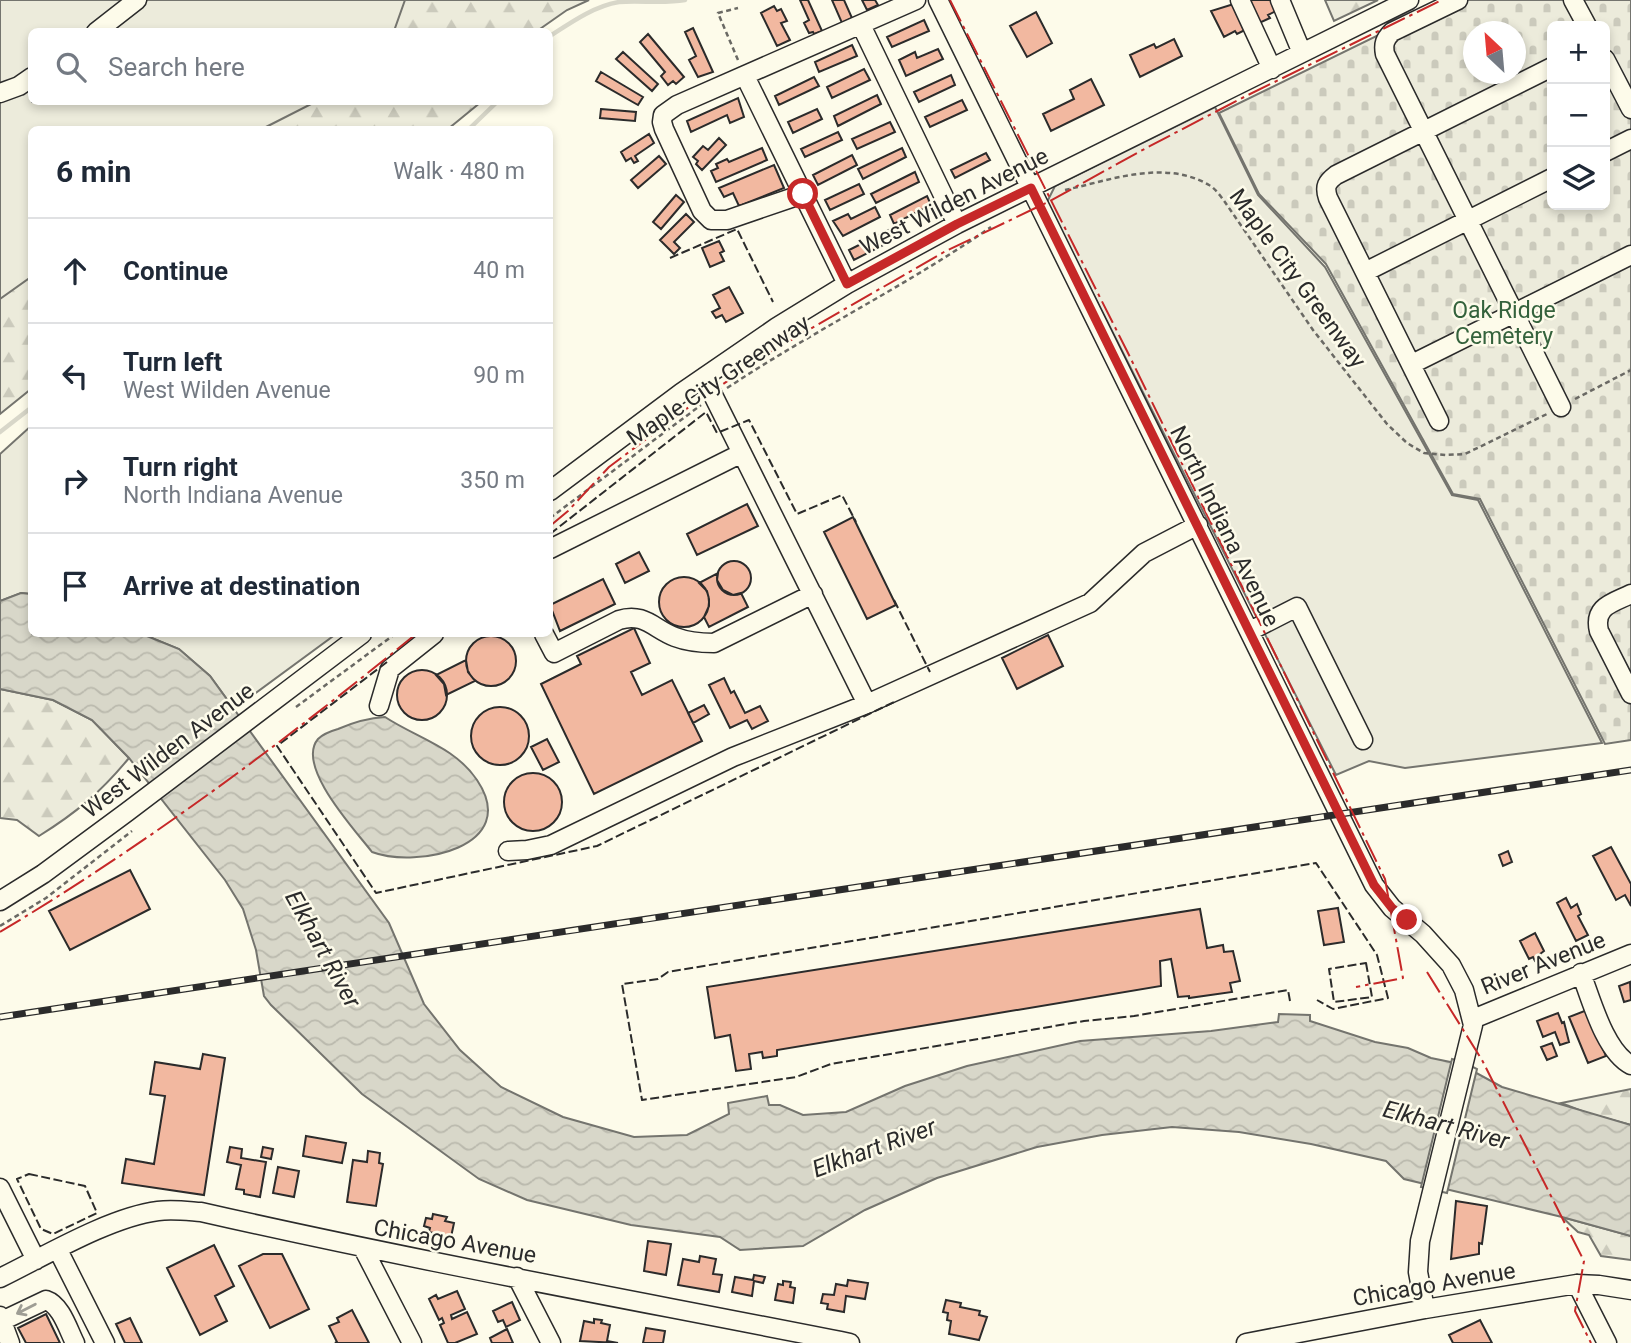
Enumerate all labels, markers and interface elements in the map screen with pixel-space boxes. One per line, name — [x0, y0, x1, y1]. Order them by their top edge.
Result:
north arrow — [1463, 21, 1526, 84]
map controls — [1547, 21, 1610, 210]
button: + — [1547, 21, 1610, 84]
search box — [28, 28, 553, 105]
icon: search — [52, 48, 90, 86]
text: Search here — [108, 52, 245, 82]
button: − — [1547, 84, 1610, 147]
street label: West Wilden Avenue — [856, 142, 1053, 261]
button: layers — [1547, 147, 1610, 210]
text: 6 min — [56, 154, 131, 189]
text: Walk · 480 m — [393, 158, 525, 185]
route start — [787, 178, 818, 209]
street label: Maple City Greenway — [1224, 184, 1372, 373]
icon: ahead — [56, 252, 94, 290]
text: Continue — [123, 256, 228, 286]
text: 40 m — [473, 257, 525, 284]
park label: Oak Ridge Cemetery — [1452, 297, 1556, 350]
street label: Maple City Greenway — [622, 309, 815, 452]
text: Turn left — [123, 347, 222, 377]
icon: left — [56, 357, 94, 395]
text: 90 m — [473, 362, 525, 389]
text: West Wilden Avenue — [123, 377, 331, 404]
street label: North Indiana Avenue — [1164, 421, 1285, 631]
text: Turn right — [123, 452, 238, 482]
icon: right — [56, 462, 94, 500]
text: 350 m — [460, 467, 525, 494]
text: North Indiana Avenue — [123, 482, 343, 509]
icon: arrive — [56, 567, 94, 605]
text: Arrive at destination — [123, 571, 360, 601]
street label: West Wilden Avenue — [77, 677, 259, 824]
water label: Elkhart River — [279, 886, 367, 1013]
route end — [1391, 904, 1422, 935]
street label: River Avenue — [1477, 926, 1609, 1001]
water label: Elkhart River — [1380, 1095, 1513, 1156]
water label: Elkhart River — [808, 1112, 941, 1183]
street label: Chicago Avenue — [371, 1214, 538, 1269]
street label: Chicago Avenue — [1351, 1257, 1518, 1312]
one-way arrow — [16, 1302, 37, 1316]

